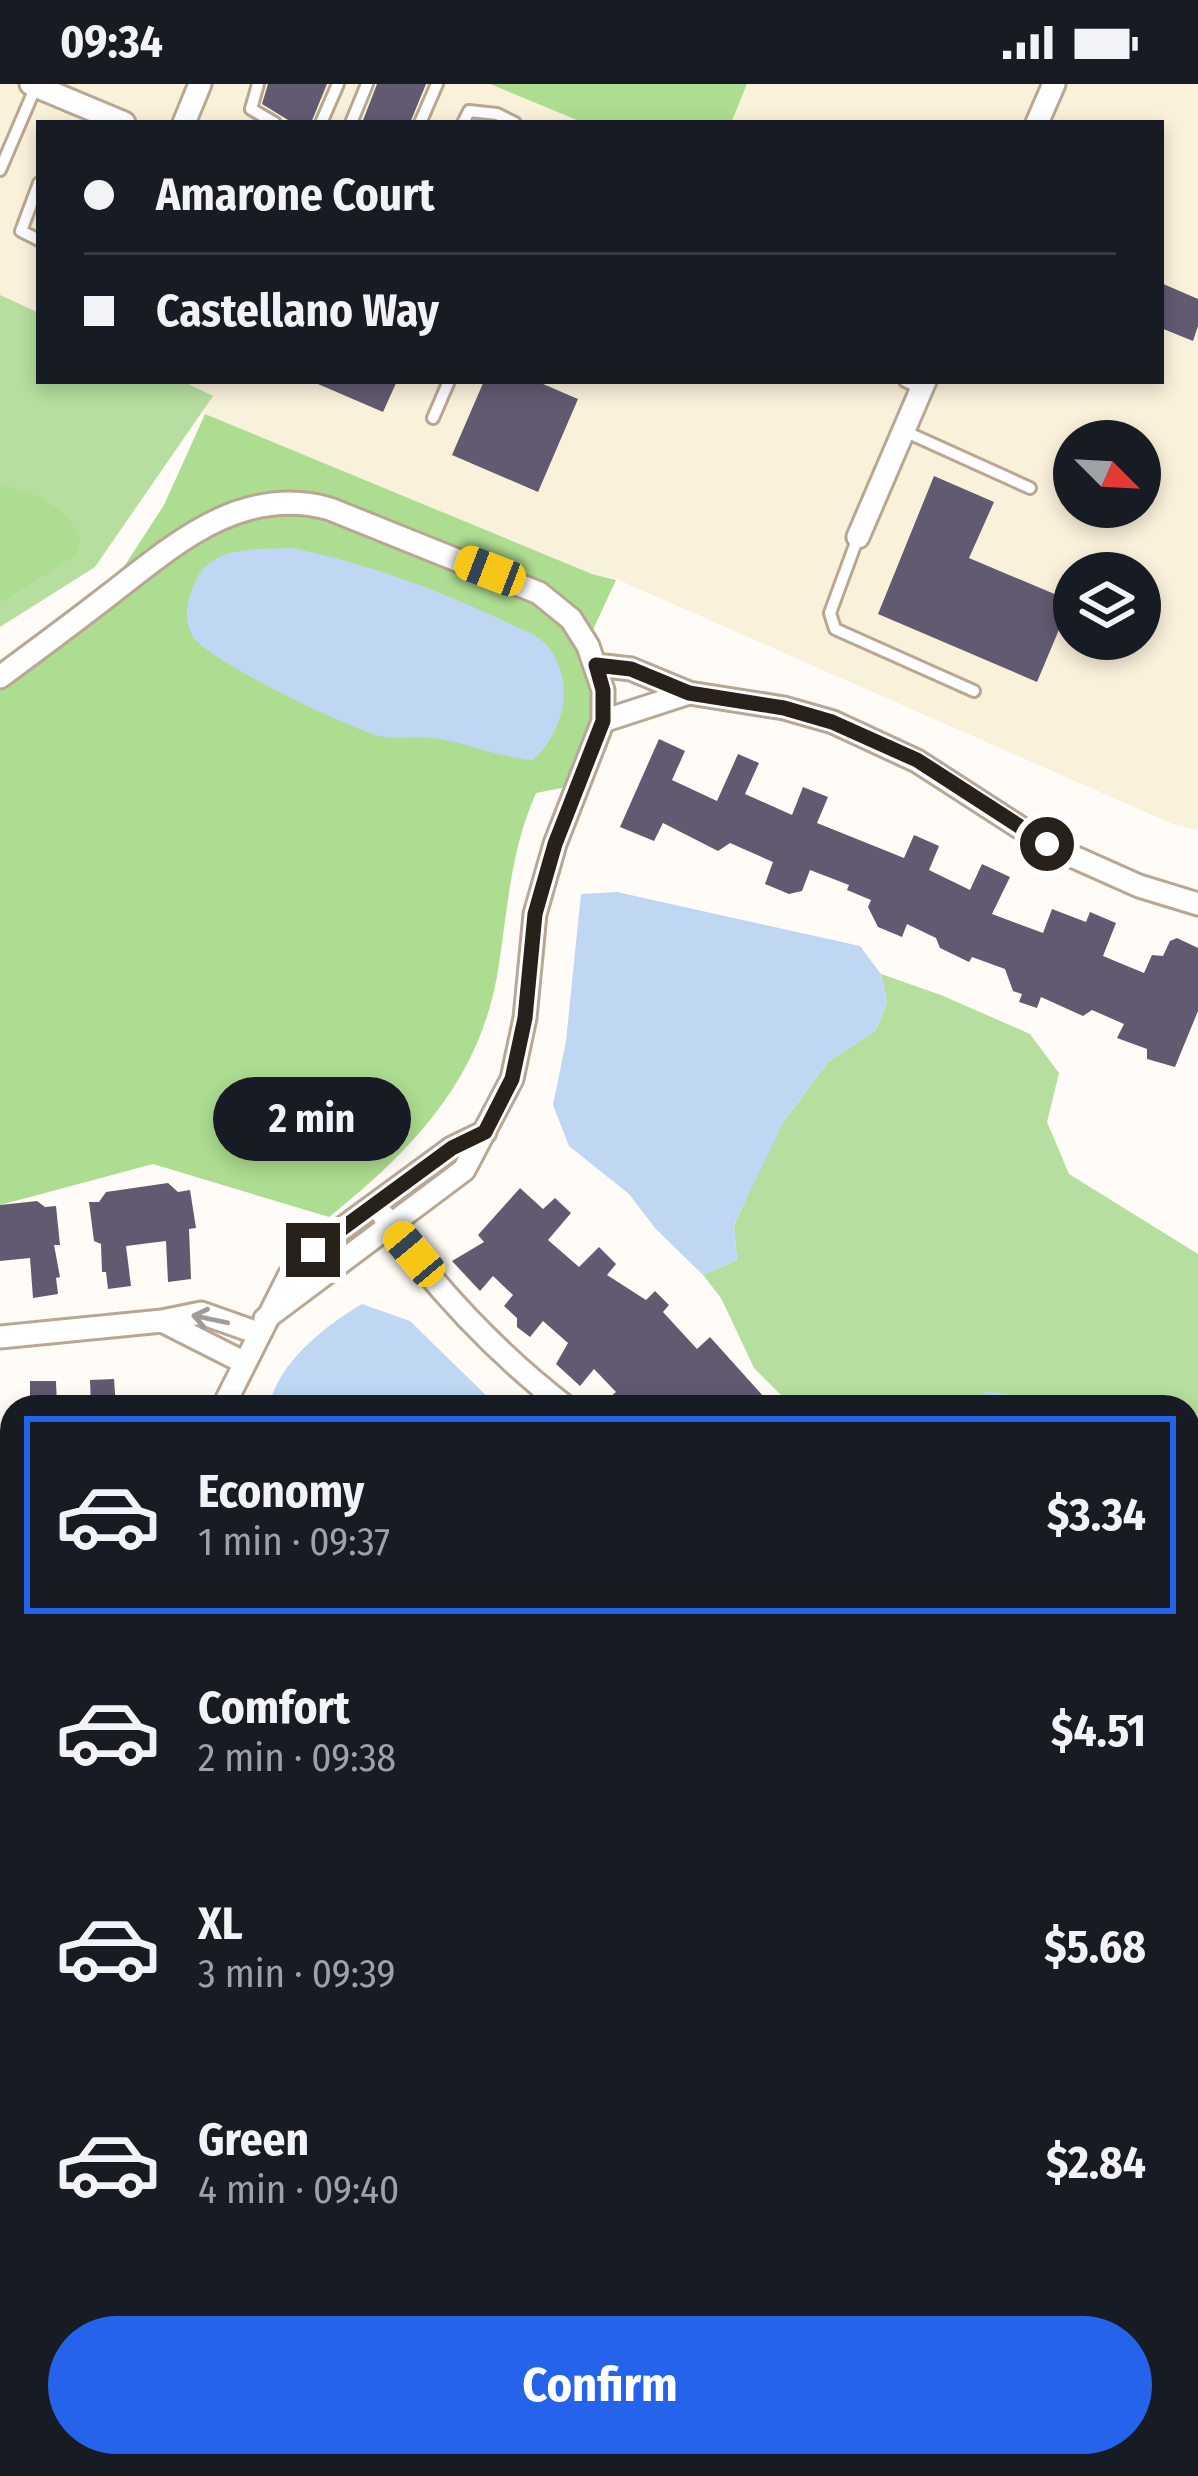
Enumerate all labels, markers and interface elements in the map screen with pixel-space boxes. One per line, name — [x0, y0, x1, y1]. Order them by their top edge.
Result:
text: 09:34 — [60, 15, 163, 69]
text: Amarone Court — [156, 168, 435, 222]
text: Castellano Way — [156, 284, 439, 338]
north arrow — [1053, 420, 1161, 528]
map controls — [1053, 420, 1161, 660]
car — [450, 541, 530, 601]
button: layers — [1053, 552, 1161, 660]
route start — [1020, 817, 1074, 871]
callout: 2 min — [214, 1076, 412, 1160]
text: 2 min — [269, 1096, 355, 1142]
car — [377, 1215, 451, 1293]
route end — [286, 1223, 340, 1277]
one-way arrow — [191, 1307, 230, 1329]
icon: car — [54, 1461, 162, 1569]
text: Economy — [198, 1465, 364, 1519]
text: $3.34 — [1047, 1488, 1146, 1542]
text: 1 min · 09:37 — [198, 1519, 390, 1565]
icon: car — [54, 1677, 162, 1785]
text: Comfort — [198, 1681, 350, 1735]
text: $4.51 — [1051, 1704, 1146, 1758]
text: 2 min · 09:38 — [198, 1735, 396, 1781]
icon: car — [54, 1893, 162, 2001]
text: XL — [198, 1897, 243, 1951]
text: $5.68 — [1044, 1920, 1146, 1974]
text: 3 min · 09:39 — [198, 1951, 395, 1997]
icon: car — [54, 2109, 162, 2217]
text: Green — [198, 2113, 309, 2167]
text: $2.84 — [1046, 2136, 1146, 2190]
text: 4 min · 09:40 — [198, 2167, 399, 2213]
button: Confirm — [48, 2316, 1152, 2454]

